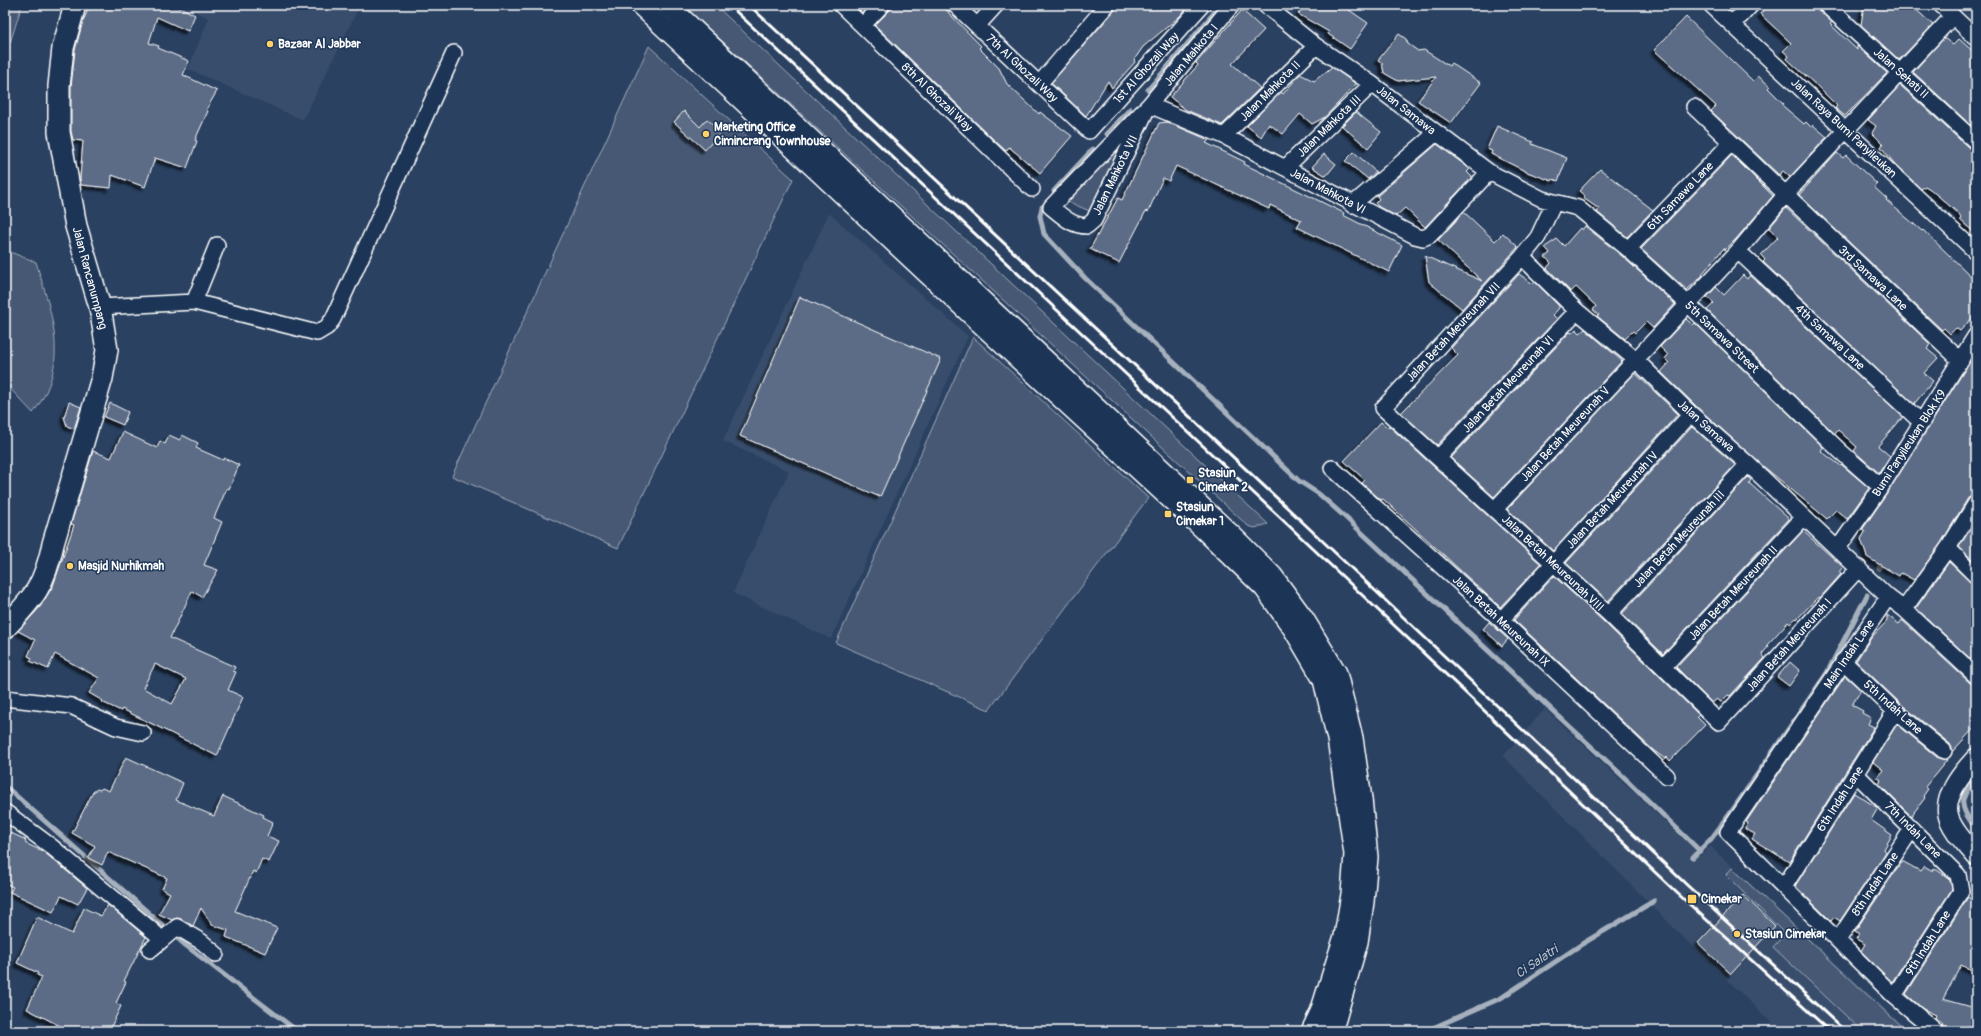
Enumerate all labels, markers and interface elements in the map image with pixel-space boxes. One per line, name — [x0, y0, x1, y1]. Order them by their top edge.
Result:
street label: Jalan Mahkota I — [1161, 21, 1222, 89]
street label: 1st Al Ghozali Way — [1110, 29, 1182, 107]
street label: 7th Al Ghozali Way — [983, 31, 1061, 106]
place label: Bazaar Al Jabbar — [278, 37, 362, 52]
marker: Bazaar Al Jabbar — [265, 39, 275, 49]
street label: Jalan Sehati II — [1870, 45, 1931, 102]
street label: Jalan Mahkota II — [1237, 58, 1304, 125]
street label: 8th Al Ghozali Way — [898, 60, 975, 135]
street label: Jalan Raya Bumi Panyileukan — [1788, 75, 1900, 182]
street label: Jalan Samawa — [1373, 83, 1439, 139]
street label: Jalan Mahkota III — [1294, 92, 1365, 161]
place label: Marketing Office Cimincrang Townhouse — [714, 120, 832, 149]
marker: Marketing Office Cimincrang Townhouse — [701, 129, 711, 139]
street label: Jalan Mahkota VII — [1090, 133, 1141, 218]
street label: 6th Samawa Lane — [1644, 159, 1717, 234]
street label: Jalan Mahkota VI — [1287, 165, 1368, 218]
street label: Jalan Rancanumpang — [69, 225, 110, 331]
street label: 3rd Samawa Lane — [1835, 243, 1910, 314]
street label: Jalan Betah Meureunah VII — [1403, 279, 1504, 385]
street label: 5th Samawa Street — [1681, 298, 1762, 377]
street label: 4th Samawa Lane — [1792, 301, 1868, 374]
street label: Jalan Betah Meureunah VI — [1459, 332, 1557, 436]
street label: Jalan Betah Meureunah V — [1517, 384, 1613, 485]
street label: Bumi Panyileukan Blok K9 — [1869, 387, 1950, 500]
street label: Jalan Samawa — [1674, 397, 1737, 456]
street label: Jalan Betah Meureunah IV — [1563, 448, 1661, 552]
place label: Stasiun Cimekar 2 — [1198, 466, 1248, 495]
marker: Stasiun Cimekar 2 — [1185, 475, 1195, 485]
street label: Jalan Betah Meureunah III — [1630, 488, 1728, 591]
place label: Stasiun Cimekar 1 — [1176, 500, 1224, 529]
marker: Stasiun Cimekar 1 — [1163, 509, 1173, 519]
street label: Jalan Betah Meureunah VIII — [1498, 512, 1607, 615]
street label: Jalan Betah Meureunah II — [1686, 543, 1781, 644]
place label: Masjid Nurhikmah — [78, 559, 165, 574]
marker: Masjid Nurhikmah — [65, 561, 75, 571]
street label: Jalan Betah Meureunah IX — [1449, 572, 1553, 670]
street label: Jalan Betah Meureunah I — [1743, 595, 1835, 695]
street label: Main Indah Lane — [1821, 617, 1878, 692]
street label: 5th Indah Lane — [1860, 677, 1925, 738]
street label: 6th Indah Lane — [1814, 764, 1867, 835]
street label: 7th Indah Lane — [1881, 799, 1944, 862]
street label: 8th Indah Lane — [1849, 849, 1902, 919]
place label: Cimekar — [1701, 892, 1742, 907]
marker: Cimekar — [1686, 893, 1698, 905]
street label: 9th Indah Lane — [1903, 908, 1954, 979]
place label: Stasiun Cimekar — [1745, 927, 1827, 942]
marker: Stasiun Cimekar — [1732, 929, 1742, 939]
water label: Ci Salatri — [1512, 940, 1563, 982]

